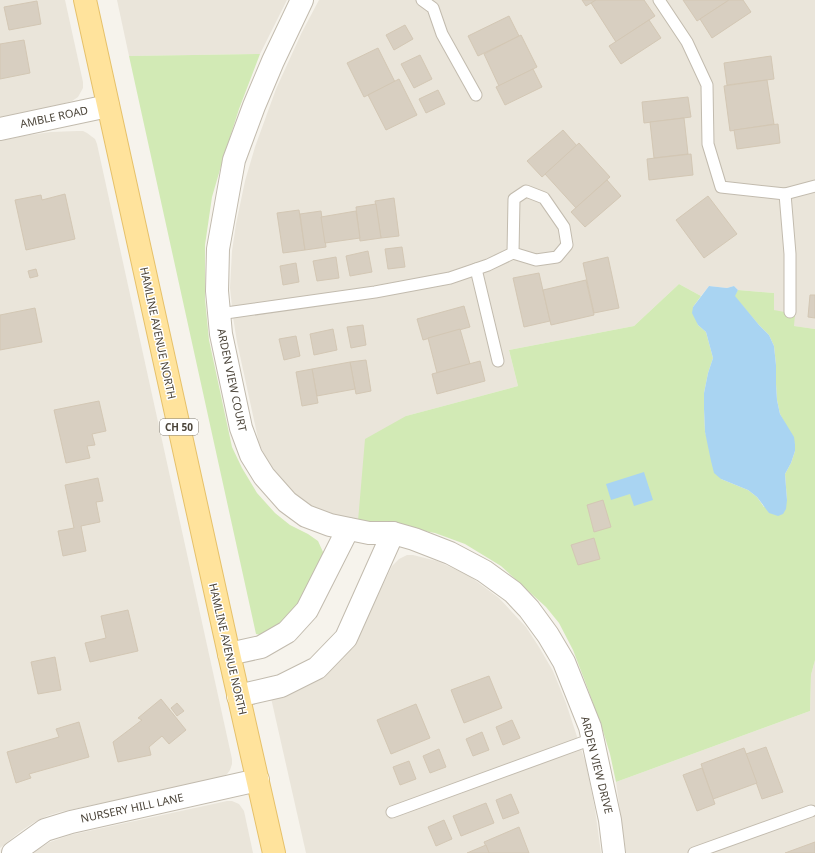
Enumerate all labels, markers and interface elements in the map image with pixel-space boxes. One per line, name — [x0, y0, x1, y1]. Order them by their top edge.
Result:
street label: AMBLE ROAD — [19, 102, 89, 131]
street label: HAMLINE AVENUE NORTH — [137, 265, 180, 400]
street label: ARDEN VIEW COURT — [214, 327, 251, 433]
road number: CH 50 — [160, 419, 198, 435]
street label: HAMLINE AVENUE NORTH — [206, 582, 251, 716]
street label: ARDEN VIEW DRIVE — [578, 715, 617, 815]
street label: NURSERY HILL LANE — [79, 789, 185, 826]

